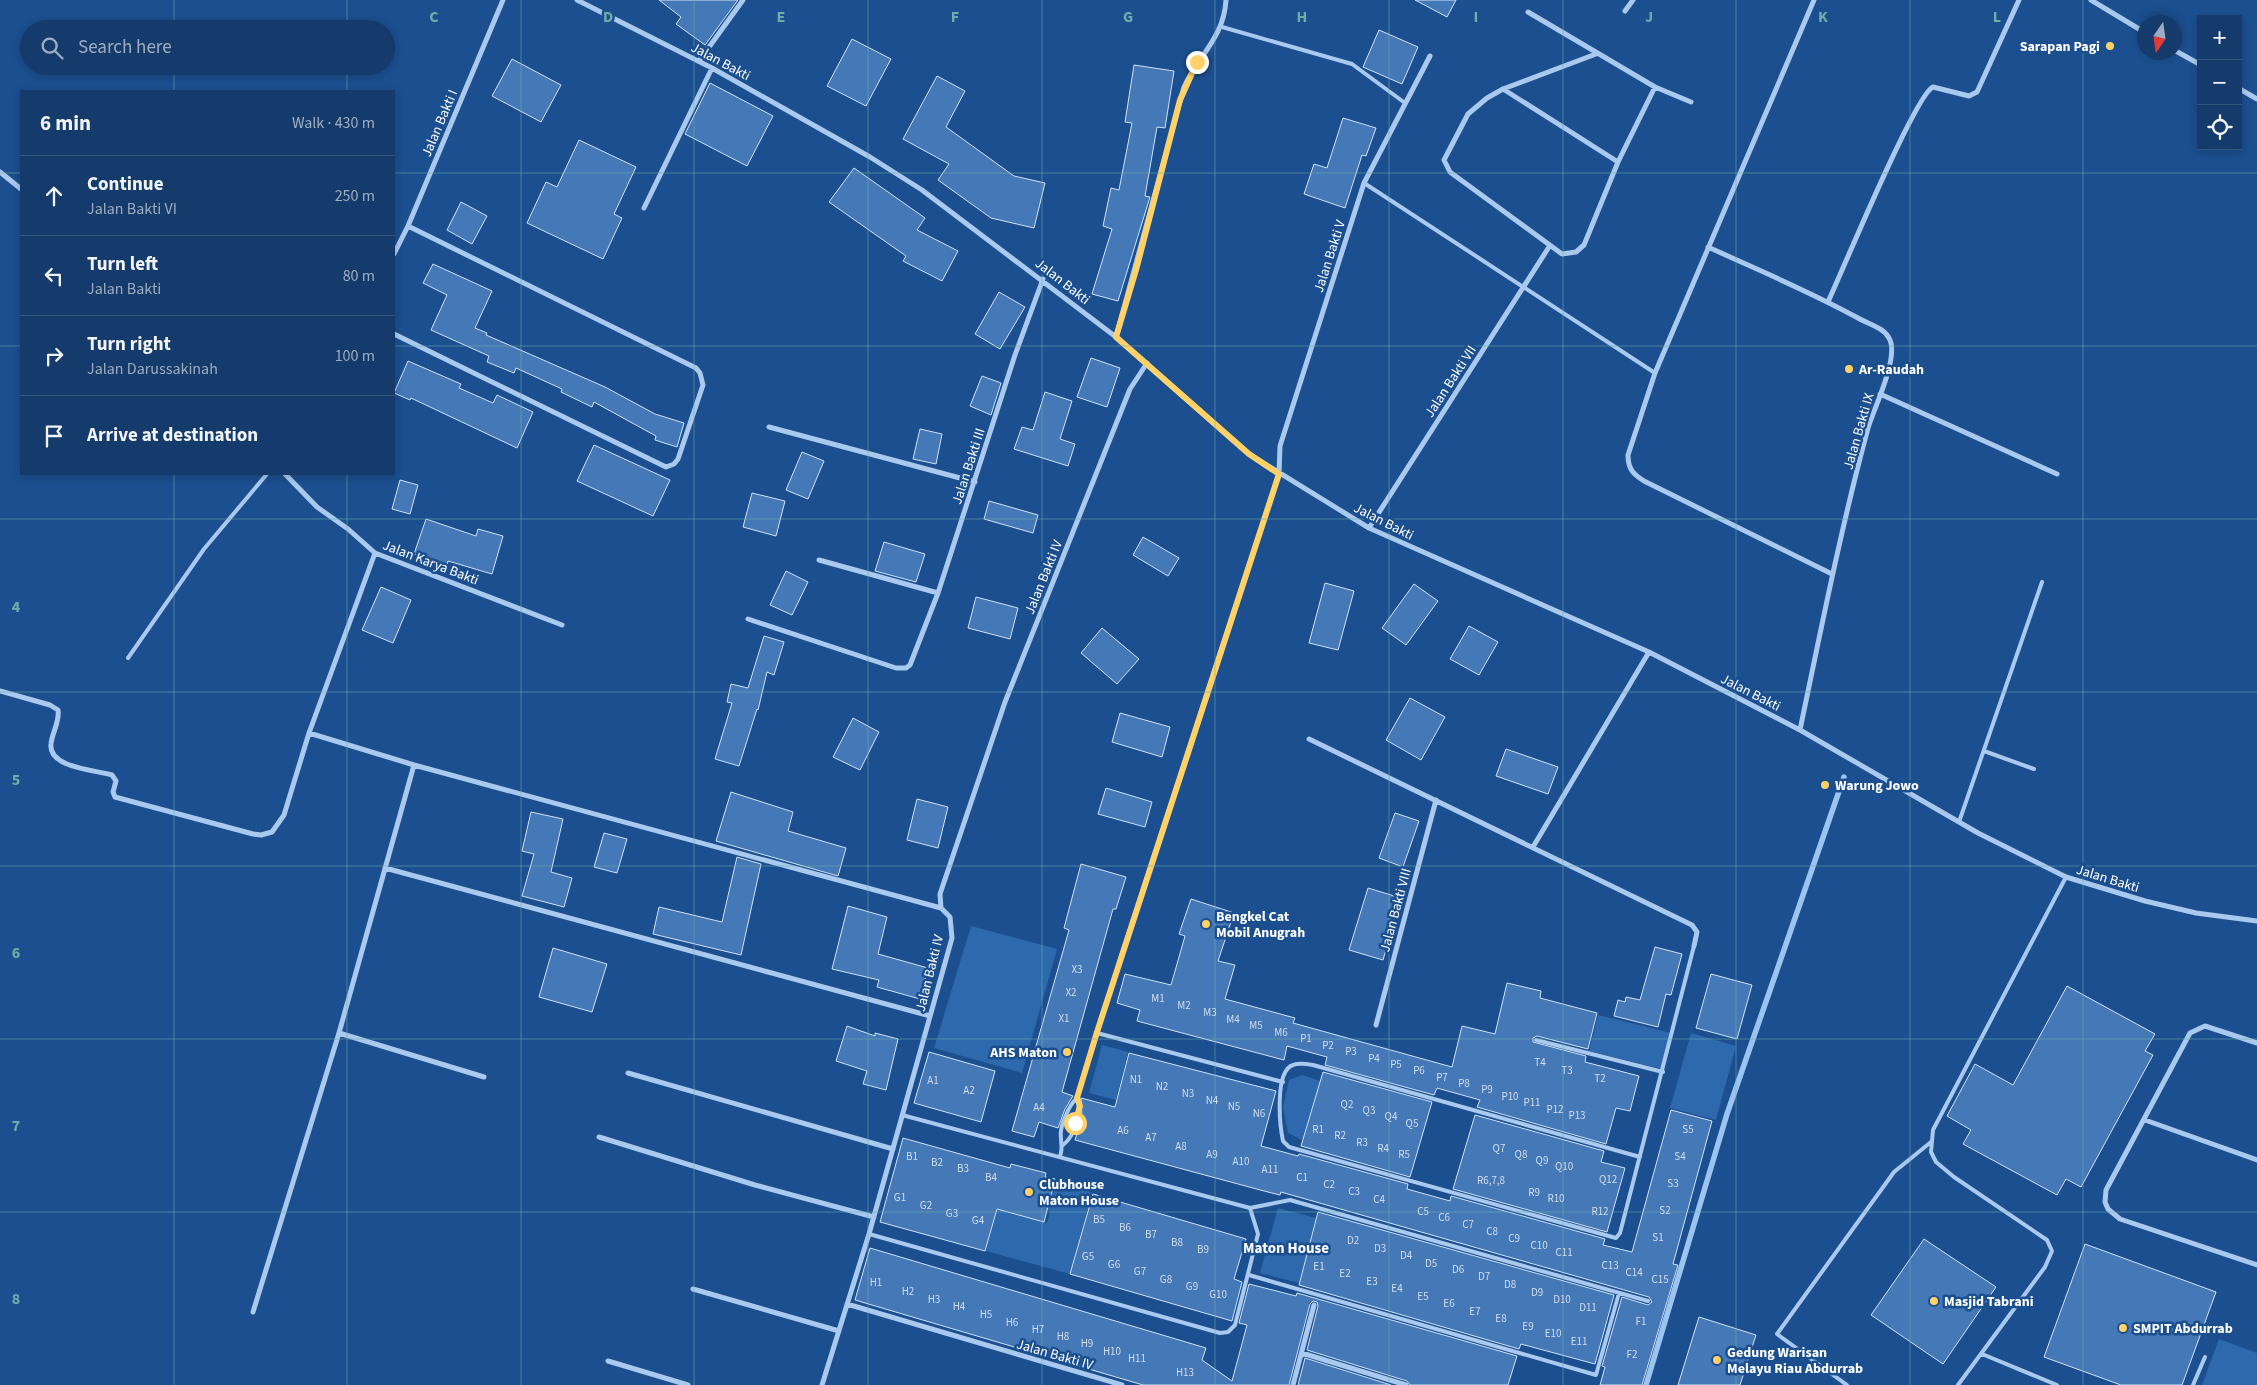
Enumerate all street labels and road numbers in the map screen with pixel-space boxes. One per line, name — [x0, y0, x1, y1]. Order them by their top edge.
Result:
street label: Jalan Bakti — [687, 38, 754, 86]
street label: Jalan Bakti I — [417, 87, 463, 160]
street label: Jalan Bakti V — [1309, 217, 1351, 295]
street label: Jalan Bakti — [1031, 254, 1094, 310]
street label: Jalan Bakti VII — [1420, 342, 1482, 422]
street label: Jalan Bakti IX — [1839, 391, 1879, 472]
street label: Jalan Bakti III — [947, 426, 991, 507]
street label: Jalan Bakti — [1350, 498, 1417, 546]
street label: Jalan Karya Bakti — [380, 535, 482, 590]
street label: Jalan Bakti IV — [1020, 536, 1068, 618]
street label: Jalan Bakti — [1717, 669, 1784, 717]
street label: Jalan Bakti — [2074, 860, 2142, 898]
street label: Jalan Bakti VIII — [1375, 866, 1417, 954]
street label: Jalan Bakti IV — [911, 932, 949, 1014]
street label: Jalan Bakti IV — [1014, 1335, 1096, 1376]

